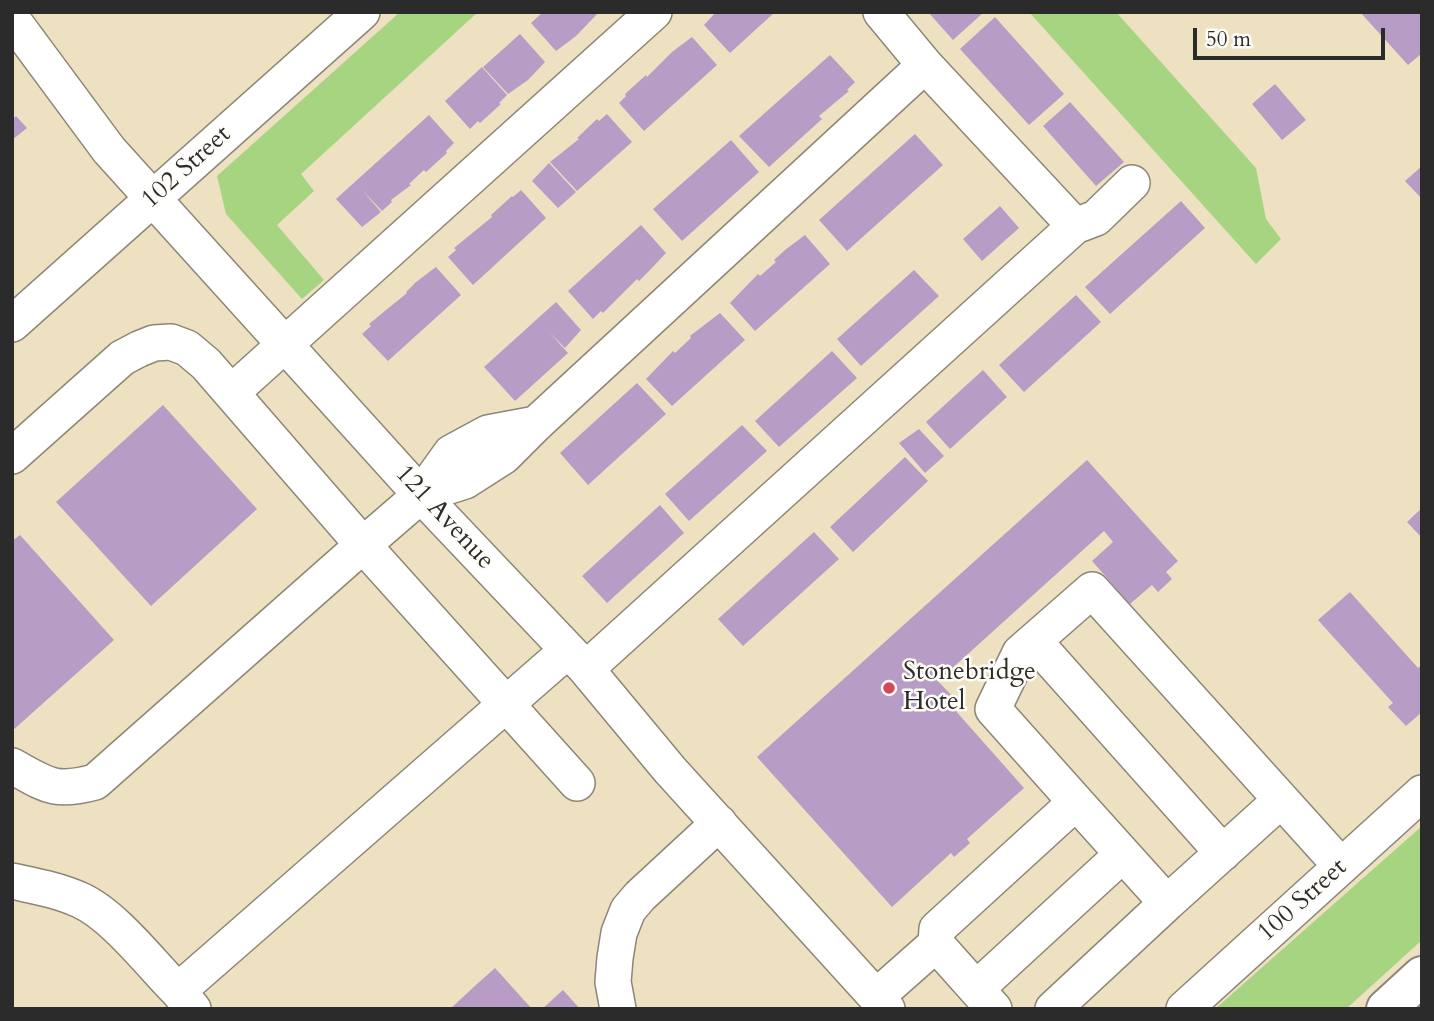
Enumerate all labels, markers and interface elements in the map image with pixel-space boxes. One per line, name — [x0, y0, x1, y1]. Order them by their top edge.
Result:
scale bar — [1196, 14, 1388, 58]
text: 50 m — [1206, 25, 1251, 54]
street label: 102 Street — [136, 120, 238, 216]
street label: 121 Avenue — [388, 459, 500, 577]
place label: Stonebridge Hotel — [903, 657, 1036, 718]
marker: Stonebridge Hotel — [881, 680, 897, 696]
street label: 100 Street — [1252, 853, 1354, 949]

